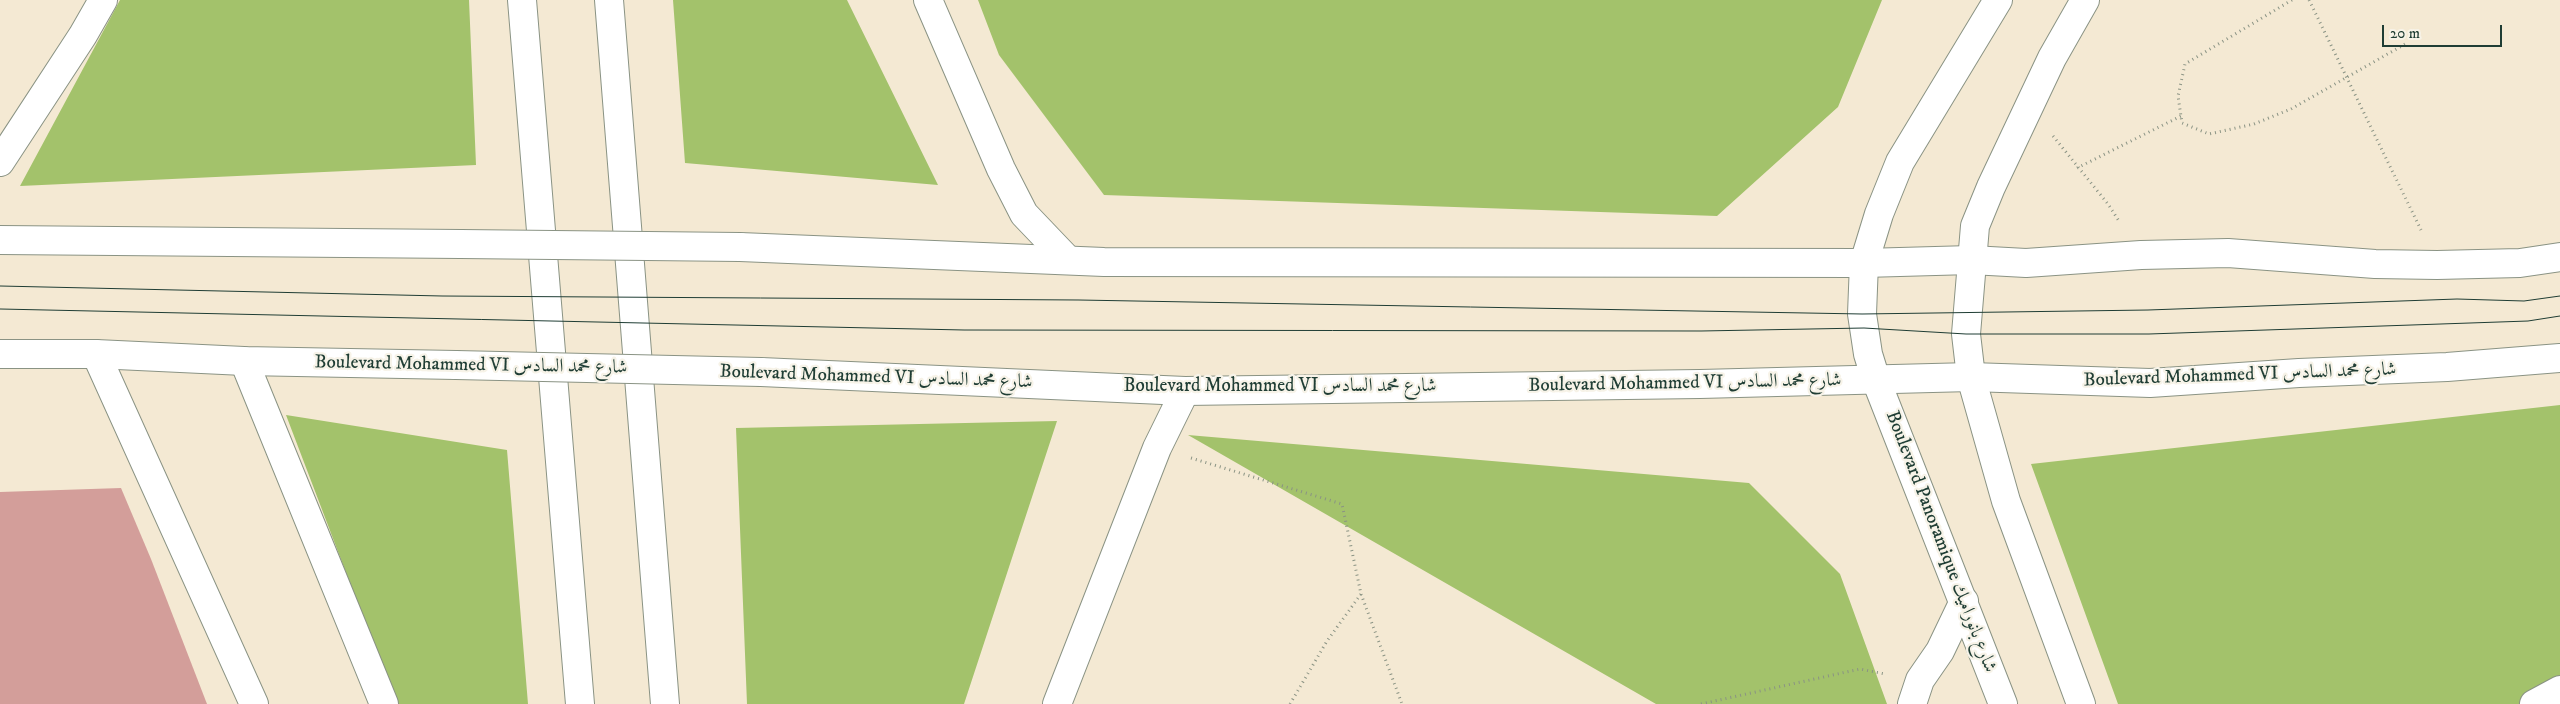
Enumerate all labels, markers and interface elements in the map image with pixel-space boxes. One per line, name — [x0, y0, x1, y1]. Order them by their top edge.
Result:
scale bar — [2385, 15, 2505, 47]
text: 20 m — [2390, 24, 2420, 43]
street label: Boulevard Mohammed VI شارع محمد السادس — [314, 352, 628, 380]
street label: Boulevard Mohammed VI شارع محمد السادس — [2083, 359, 2397, 393]
street label: Boulevard Mohammed VI شارع محمد السادس — [719, 361, 1033, 395]
street label: Boulevard Mohammed VI شارع محمد السادس — [1528, 370, 1842, 398]
street label: Boulevard Mohammed VI شارع محمد السادس — [1123, 376, 1437, 398]
street label: Boulevard Panoramique شارع بانوراميك — [1879, 408, 2001, 676]

